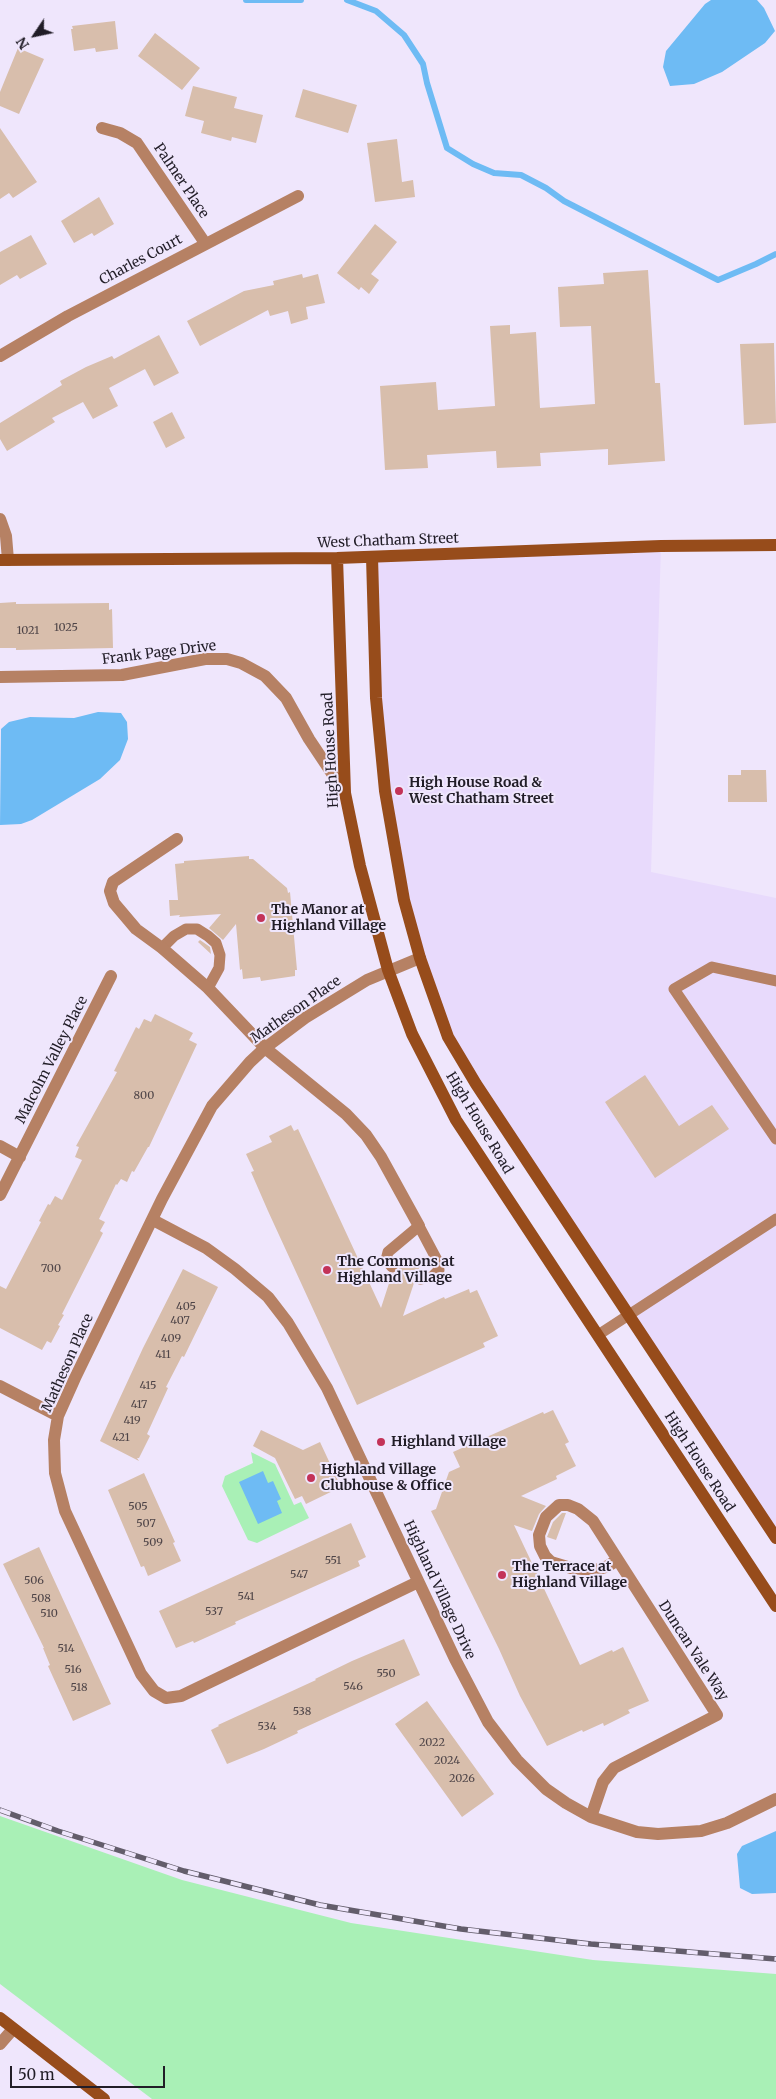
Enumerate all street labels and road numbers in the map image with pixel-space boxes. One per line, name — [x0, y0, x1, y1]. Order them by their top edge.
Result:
street label: Palmer Place — [150, 140, 212, 222]
street label: Charles Court — [97, 231, 185, 289]
street label: West Chatham Street — [317, 530, 459, 552]
street label: Frank Page Drive — [101, 638, 217, 668]
street label: High House Road — [320, 692, 342, 808]
street label: Matheson Place — [248, 973, 344, 1047]
street label: Malcolm Valley Place — [13, 993, 91, 1127]
street label: High House Road — [442, 1069, 516, 1177]
street label: Matheson Place — [39, 1311, 97, 1415]
street label: High House Road — [660, 1409, 738, 1515]
street label: Highland Village Drive — [399, 1518, 479, 1662]
street label: Duncan Vale Way — [654, 1598, 732, 1704]

